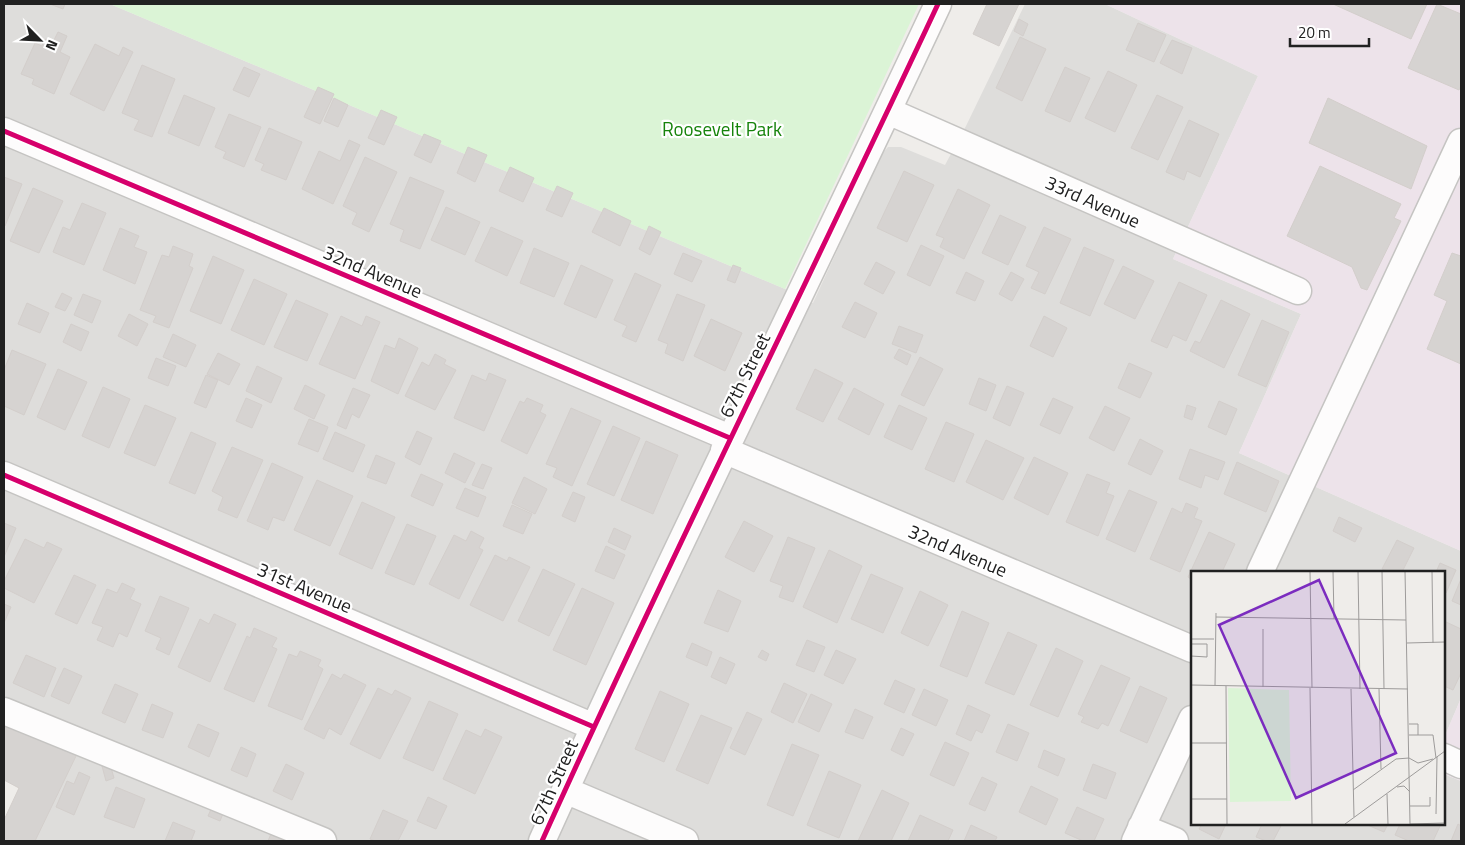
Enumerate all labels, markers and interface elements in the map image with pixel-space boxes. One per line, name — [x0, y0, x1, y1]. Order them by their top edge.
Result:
north arrow — [15, 15, 65, 65]
scale bar — [1290, 15, 1369, 47]
text: 20 m — [1298, 21, 1331, 44]
text: N — [41, 37, 64, 54]
park label: Roosevelt Park — [662, 114, 782, 143]
street label: 33rd Avenue — [1041, 167, 1145, 235]
street label: 32nd Avenue — [319, 237, 427, 305]
street label: 67th Street — [711, 327, 777, 422]
street label: 32nd Avenue — [904, 516, 1012, 584]
street label: 31st Avenue — [253, 554, 357, 620]
inset map — [1191, 571, 1445, 825]
street label: 67th Street — [521, 734, 585, 830]

